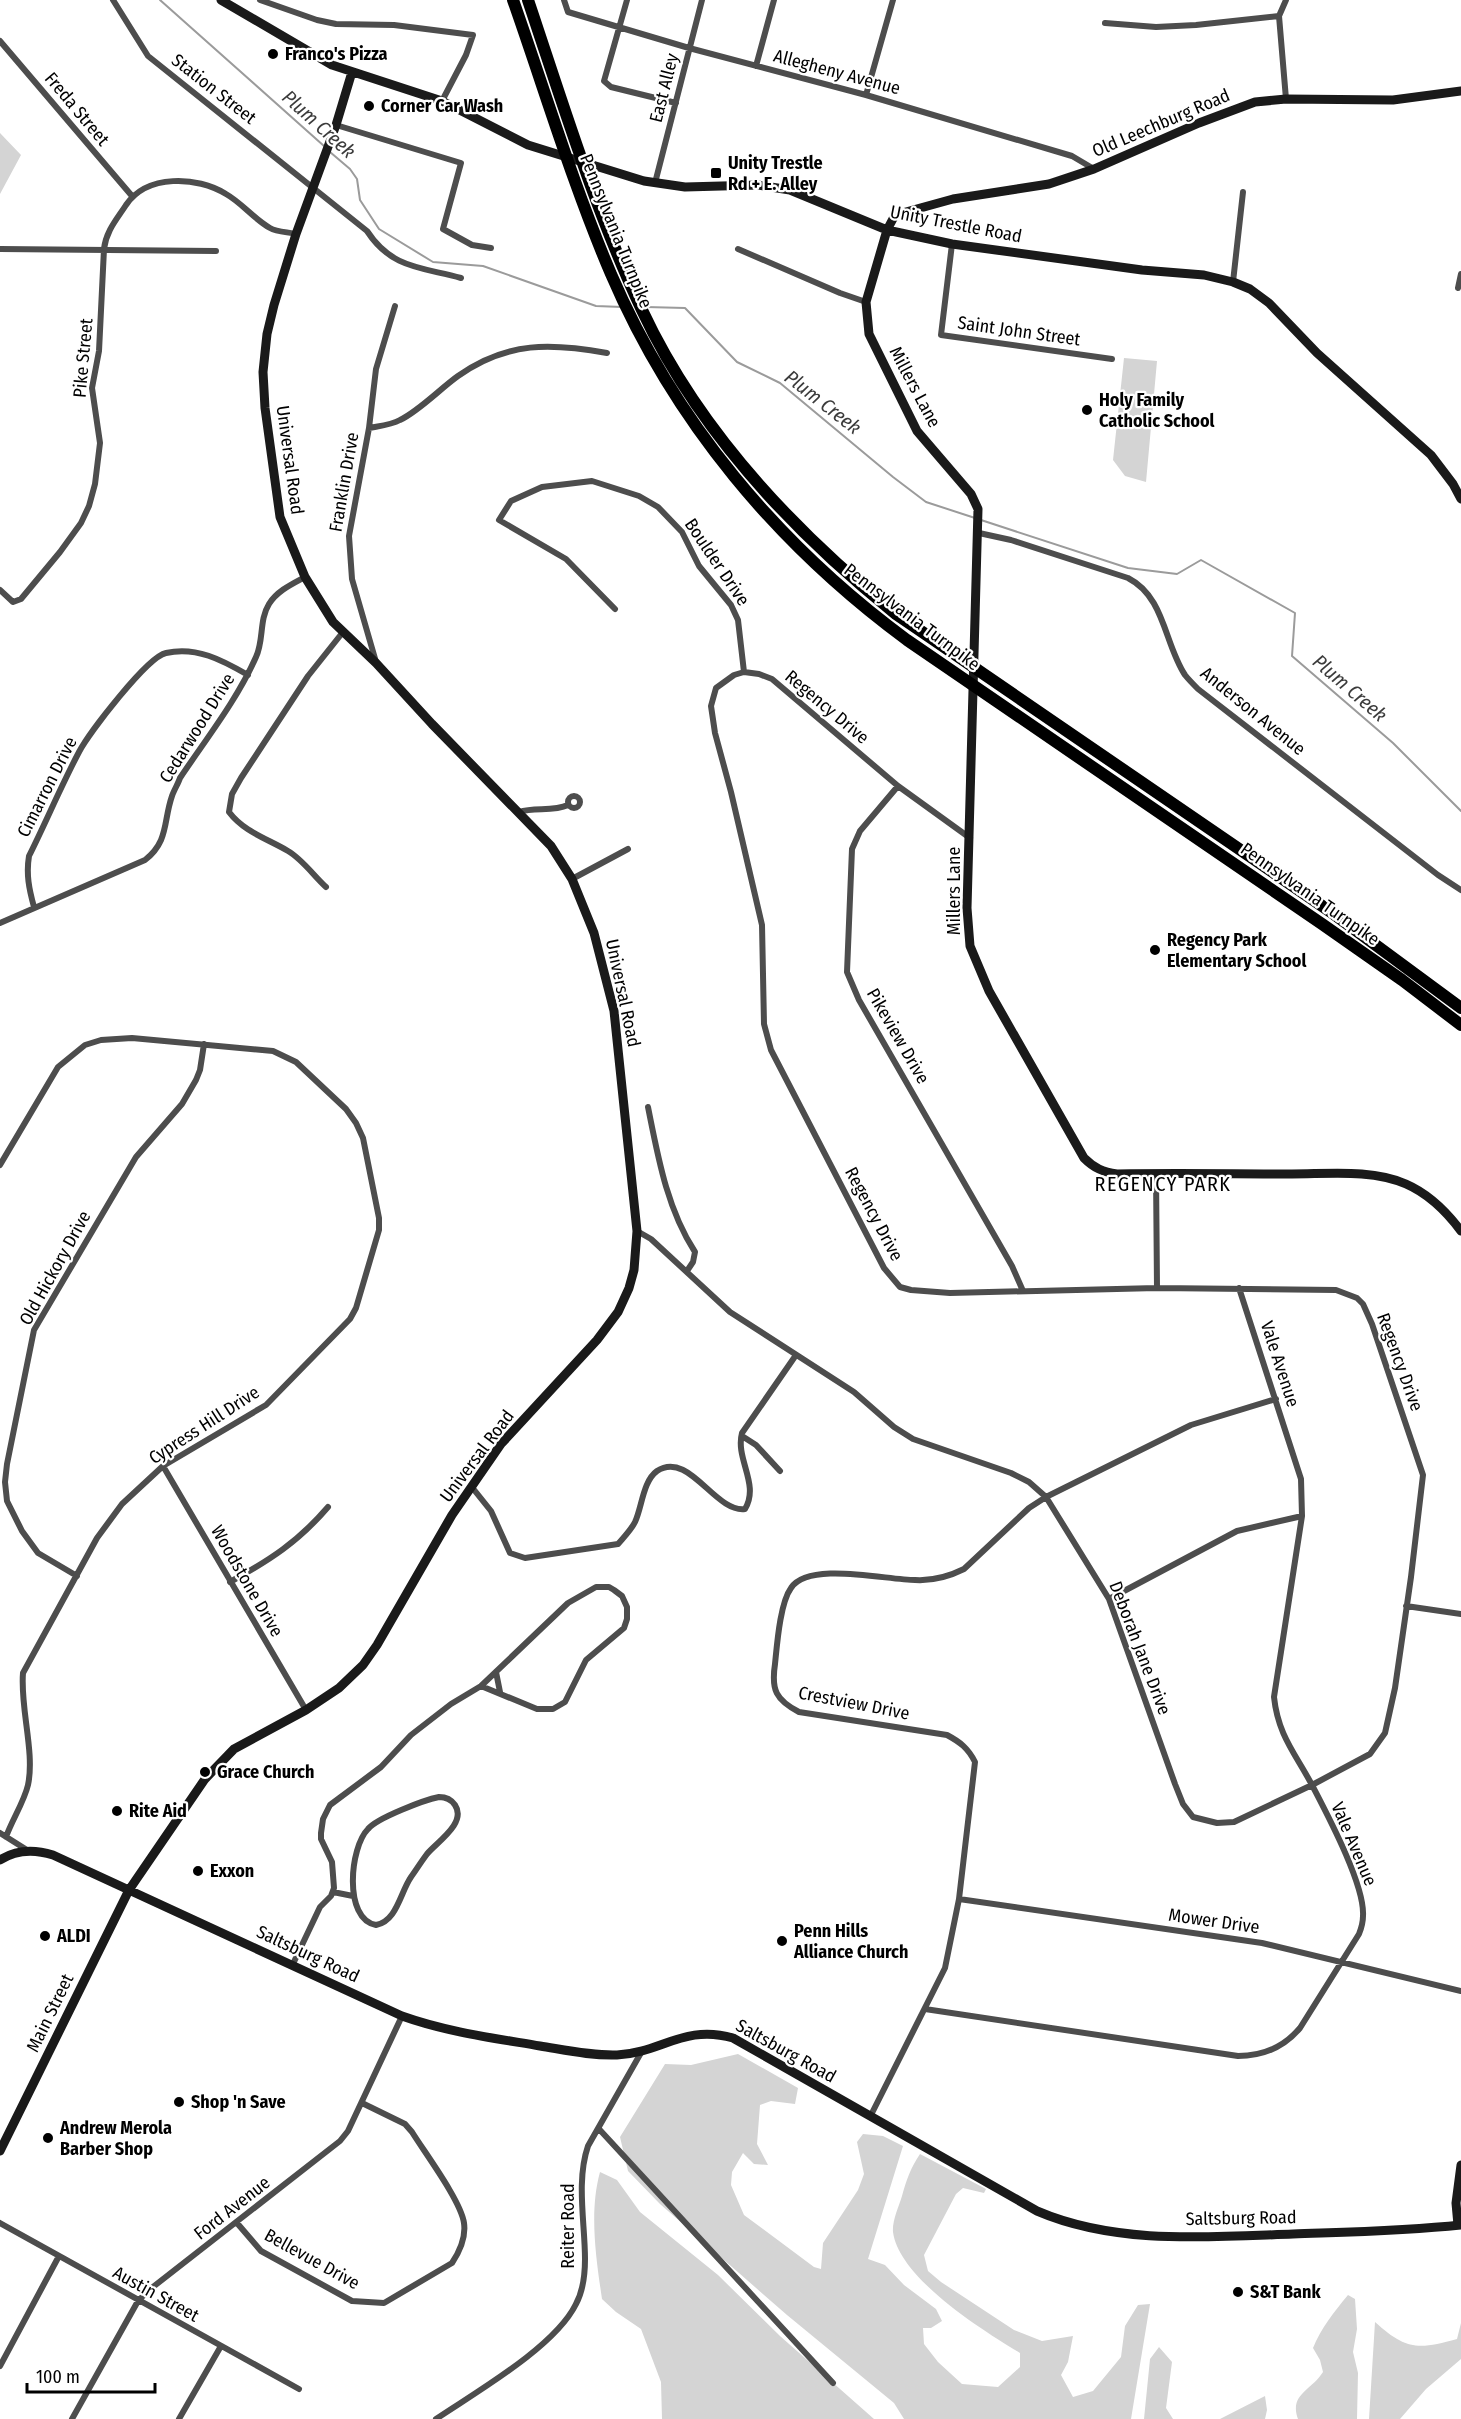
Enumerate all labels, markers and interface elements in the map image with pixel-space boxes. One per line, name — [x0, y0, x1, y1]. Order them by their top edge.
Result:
place label: Franco's Pizza — [285, 43, 387, 65]
street label: Allegheny Avenue — [771, 45, 903, 100]
marker: Franco's Pizza — [266, 47, 280, 61]
street label: Station Street — [167, 49, 261, 129]
street label: East Alley — [645, 51, 683, 125]
street label: Freda Street — [40, 68, 114, 150]
street label: Old Leechburg Road — [1089, 84, 1233, 162]
water label: Plum Creek — [277, 85, 361, 163]
place label: Corner Car Wash — [381, 95, 503, 117]
marker: Corner Car Wash — [362, 99, 376, 113]
street label: Pennsylvania Turnpike — [575, 151, 657, 311]
place label: Unity Trestle Rd + E. Alley — [728, 152, 823, 195]
marker: Unity Trestle Rd + E. Alley — [709, 166, 723, 180]
street label: Unity Trestle Road — [888, 200, 1024, 248]
street label: Saint John Street — [956, 311, 1082, 351]
street label: Pike Street — [69, 317, 97, 399]
street label: Millers Lane — [884, 343, 946, 431]
water label: Plum Creek — [780, 365, 866, 439]
place label: Holy Family Catholic School — [1099, 389, 1215, 432]
marker: Holy Family Catholic School — [1080, 403, 1094, 417]
street label: Universal Road — [271, 404, 309, 516]
street label: Franklin Drive — [324, 430, 364, 534]
street label: Boulder Drive — [680, 514, 754, 610]
street label: Pennsylvania Turnpike — [840, 559, 984, 675]
water label: Plum Creek — [1308, 649, 1392, 727]
street label: Anderson Avenue — [1196, 662, 1310, 760]
street label: Regency Drive — [780, 665, 874, 749]
street label: Cedarwood Drive — [155, 669, 240, 787]
street label: Cimarron Drive — [12, 733, 82, 841]
street label: Pennsylvania Turnpike — [1236, 838, 1384, 950]
street label: Millers Lane — [943, 847, 965, 935]
place label: Regency Park Elementary School — [1167, 929, 1306, 972]
street label: Universal Road — [601, 937, 645, 1049]
marker: Regency Park Elementary School — [1148, 943, 1162, 957]
street label: Pikeview Drive — [862, 984, 934, 1088]
street label: Regency Drive — [840, 1163, 908, 1265]
district label: REGENCY PARK — [1095, 1172, 1231, 1196]
street label: Old Hickory Drive — [15, 1207, 96, 1329]
street label: Regency Drive — [1372, 1310, 1428, 1414]
street label: Vale Avenue — [1256, 1318, 1304, 1410]
street label: Cypress Hill Drive — [145, 1381, 263, 1469]
street label: Universal Road — [435, 1405, 519, 1507]
street label: Woodstone Drive — [206, 1521, 288, 1641]
street label: Deborah Jane Drive — [1104, 1578, 1176, 1718]
street label: Crestview Drive — [797, 1681, 911, 1725]
place label: Grace Church — [217, 1761, 314, 1783]
marker: Grace Church — [198, 1765, 212, 1779]
street label: Vale Avenue — [1326, 1799, 1382, 1889]
place label: Rite Aid — [129, 1800, 187, 1822]
marker: Rite Aid — [110, 1804, 124, 1818]
place label: Exxon — [210, 1860, 254, 1882]
marker: Exxon — [191, 1864, 205, 1878]
street label: Mower Drive — [1167, 1904, 1261, 1938]
place label: Penn Hills Alliance Church — [793, 1920, 908, 1963]
street label: Saltsburg Road — [253, 1921, 363, 1987]
place label: ALDI — [56, 1925, 91, 1947]
marker: ALDI — [38, 1929, 52, 1943]
marker: Penn Hills Alliance Church — [775, 1934, 789, 1948]
street label: Main Street — [22, 1970, 78, 2056]
street label: Saltsburg Road — [732, 2014, 840, 2088]
place label: Shop 'n Save — [191, 2091, 286, 2113]
marker: Shop 'n Save — [172, 2095, 186, 2109]
place label: Andrew Merola Barber Shop — [59, 2117, 172, 2160]
marker: Andrew Merola Barber Shop — [41, 2131, 55, 2145]
street label: Ford Avenue — [190, 2171, 275, 2245]
street label: Reiter Road — [557, 2183, 579, 2269]
street label: Saltsburg Road — [1185, 2206, 1297, 2230]
street label: Bellevue Drive — [260, 2224, 364, 2294]
street label: Austin Street — [109, 2261, 203, 2327]
place label: S&T Bank — [1250, 2281, 1321, 2303]
marker: S&T Bank — [1231, 2285, 1245, 2299]
scale bar — [27, 2356, 154, 2394]
text: 100 m — [36, 2366, 80, 2388]

